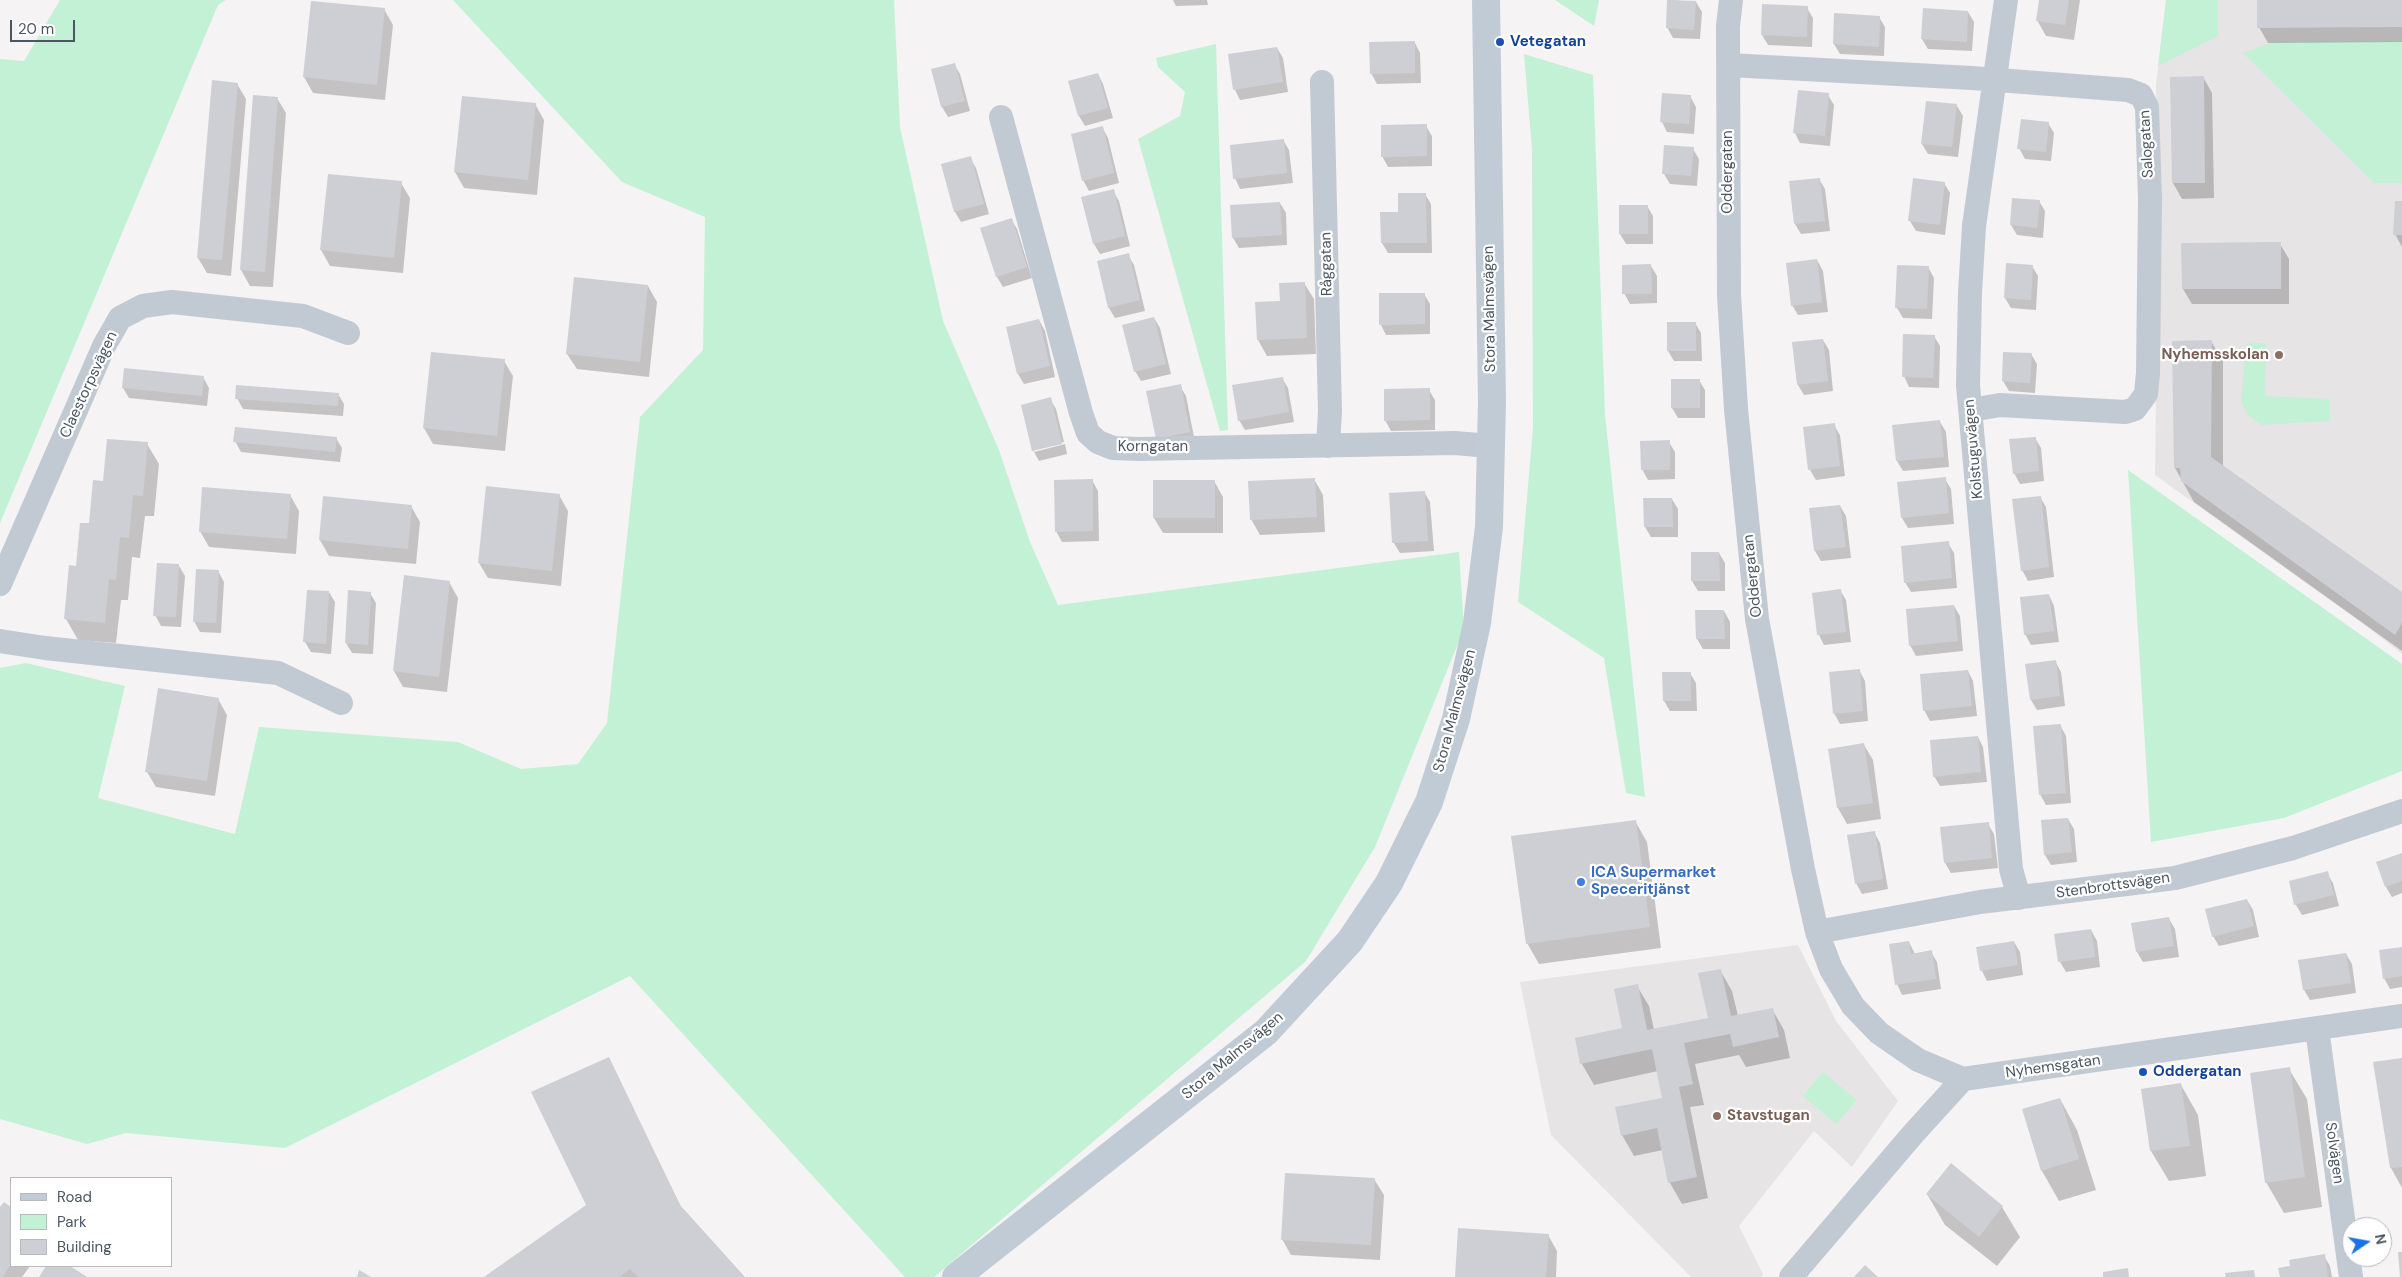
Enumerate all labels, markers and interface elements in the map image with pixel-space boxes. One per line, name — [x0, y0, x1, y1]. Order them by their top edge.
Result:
scale bar — [12, 10, 78, 42]
text: 20 m — [18, 19, 54, 39]
place label: Vetegatan — [1510, 33, 1586, 51]
marker: Vetegatan — [1494, 36, 1506, 48]
street label: Salogatan — [2136, 110, 2158, 178]
street label: Oddergatan — [1719, 130, 1737, 214]
street label: Råggatan — [1317, 232, 1337, 296]
street label: Stora Malmsvägen — [1480, 246, 1500, 372]
street label: Claestorpsvägen — [56, 329, 122, 441]
place label: Nyhemsskolan — [2161, 346, 2269, 364]
marker: Nyhemsskolan — [2273, 349, 2285, 361]
street label: Kolstuguvägen — [1961, 398, 1987, 500]
street label: Korngatan — [1118, 438, 1188, 456]
street label: Oddergatan — [1740, 534, 1766, 618]
street label: Stora Malmsvägen — [1430, 648, 1480, 774]
place label: ICA Supermarket Speceritjänst — [1591, 864, 1716, 899]
street label: Stenbrottsvägen — [2055, 869, 2171, 903]
marker: ICA Supermarket Speceritjänst — [1575, 876, 1587, 888]
street label: Stora Malmsvägen — [1179, 1008, 1287, 1104]
street label: Nyhemsgatan — [2004, 1051, 2102, 1083]
place label: Oddergatan — [2153, 1063, 2242, 1081]
marker: Oddergatan — [2137, 1066, 2149, 1078]
place label: Stavstugan — [1727, 1107, 1810, 1125]
marker: Stavstugan — [1711, 1110, 1723, 1122]
street label: Solvägen — [2321, 1121, 2347, 1185]
legend — [10, 1177, 172, 1267]
text: Road — [57, 1187, 92, 1207]
text: Park — [57, 1212, 87, 1232]
north arrow — [2342, 1217, 2392, 1267]
text: N — [2371, 1232, 2391, 1246]
text: Building — [57, 1237, 112, 1257]

